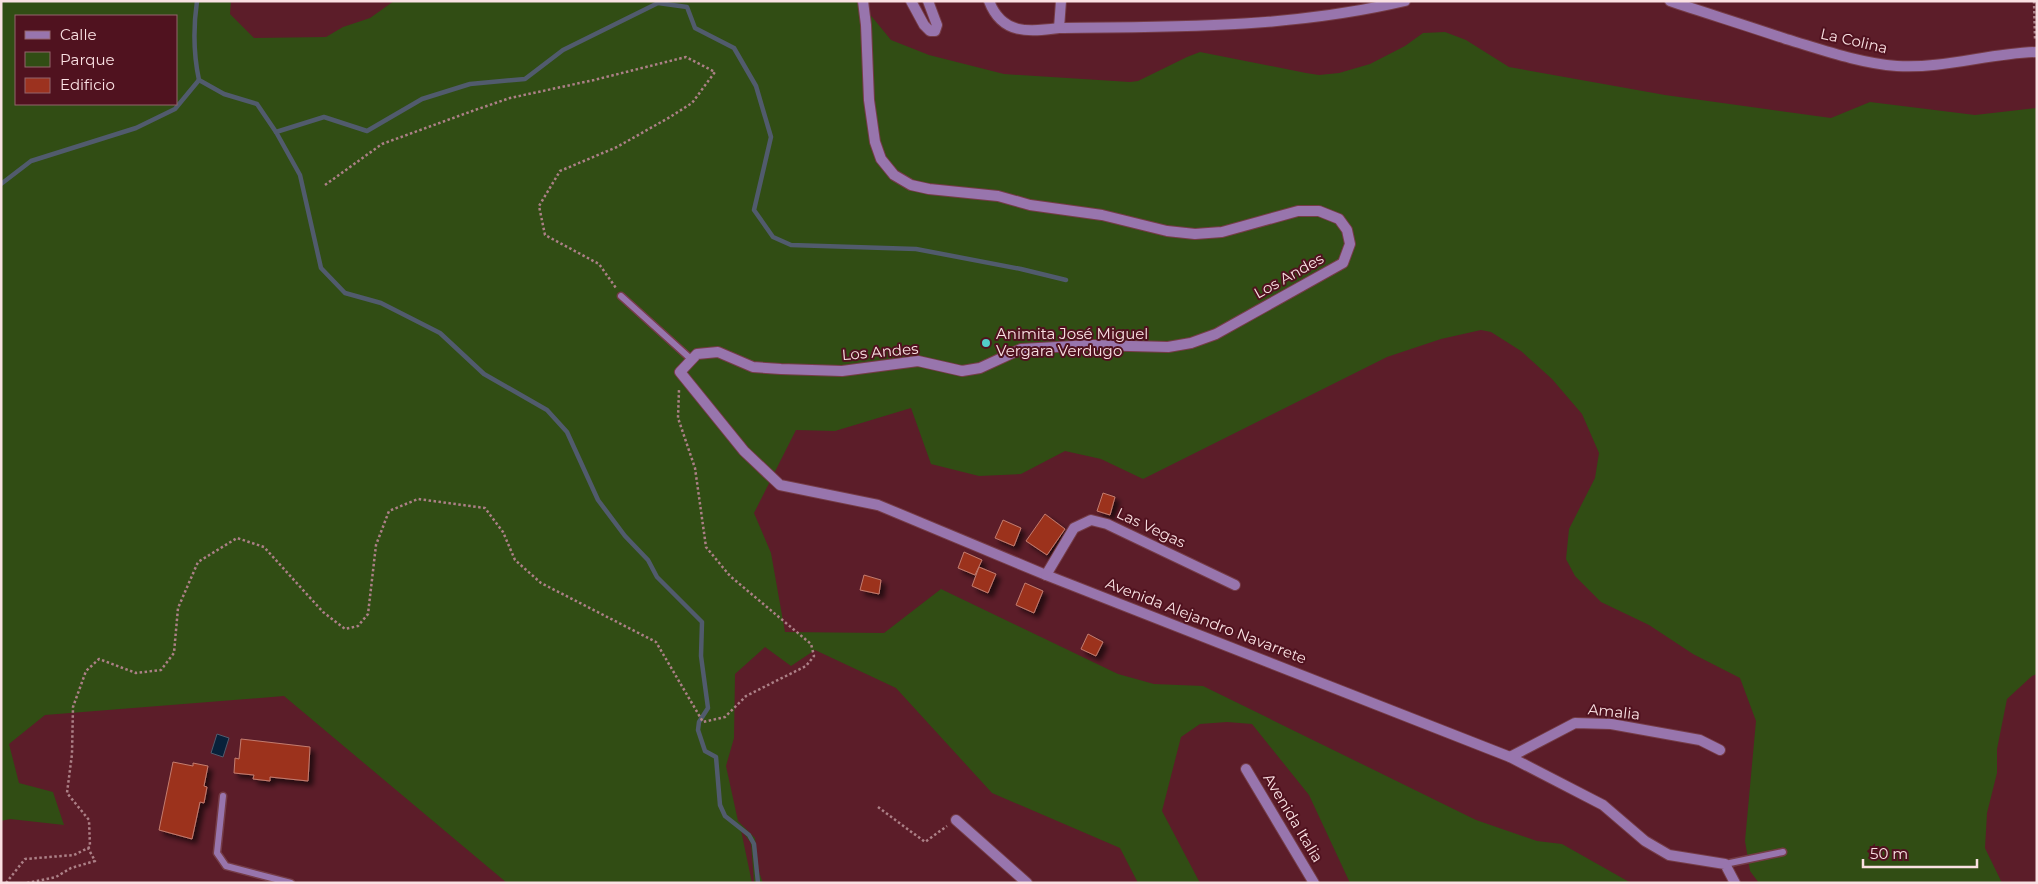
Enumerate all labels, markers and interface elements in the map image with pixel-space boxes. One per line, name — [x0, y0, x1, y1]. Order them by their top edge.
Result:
legend — [15, 15, 178, 105]
street label: La Colina — [1819, 24, 1890, 57]
text: Calle — [60, 25, 97, 44]
text: Parque — [60, 50, 115, 69]
text: Edificio — [60, 75, 115, 94]
street label: Los Andes — [1251, 249, 1327, 302]
place label: Animita José Miguel Vergara Verdugo — [996, 324, 1148, 360]
marker: Animita José Miguel Vergara Verdugo — [980, 337, 992, 349]
street label: Los Andes — [841, 339, 919, 364]
street label: Las Vegas — [1114, 503, 1189, 552]
street label: Avenida Alejandro Navarrete — [1103, 573, 1309, 668]
street label: Amalia — [1587, 699, 1641, 724]
street label: Avenida Italia — [1259, 770, 1327, 866]
scale bar — [1863, 836, 1977, 868]
text: 50 m — [1870, 844, 1908, 863]

